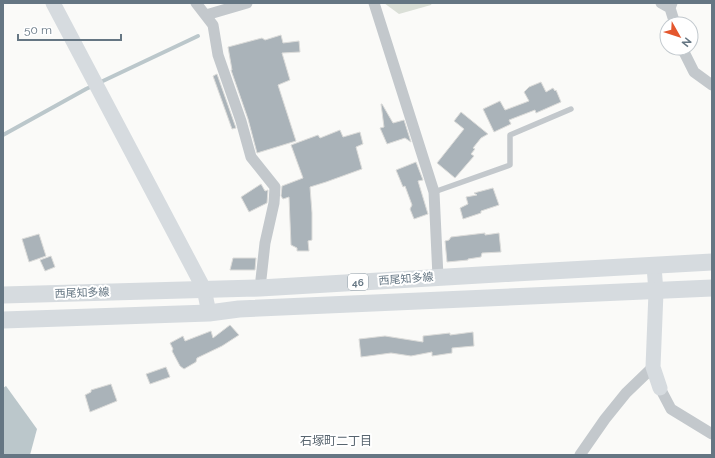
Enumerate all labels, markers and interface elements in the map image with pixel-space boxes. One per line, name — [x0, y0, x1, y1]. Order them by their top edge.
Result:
scale bar — [18, 16, 121, 42]
north arrow — [659, 16, 699, 56]
text: 50 m — [24, 23, 52, 37]
text: N — [679, 35, 694, 49]
street label: 西尾知多線 — [378, 271, 434, 287]
road number: 46 — [348, 274, 368, 290]
street label: 西尾知多線 — [54, 286, 110, 300]
district label: 石塚町二丁目 — [300, 434, 372, 448]

